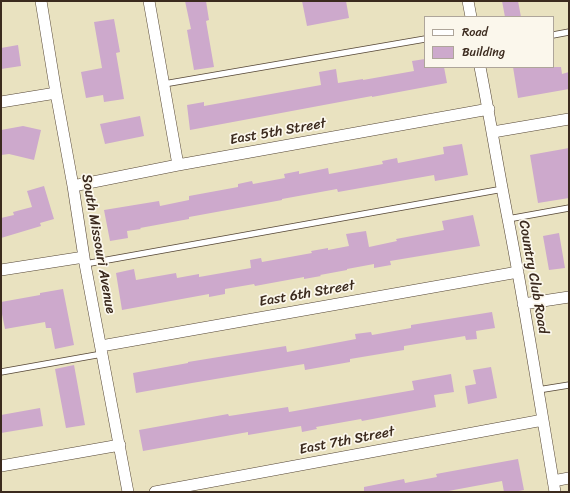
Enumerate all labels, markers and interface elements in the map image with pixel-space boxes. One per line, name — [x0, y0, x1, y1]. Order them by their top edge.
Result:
legend — [424, 16, 554, 68]
text: Road — [462, 21, 488, 43]
text: Building — [462, 41, 505, 63]
street label: East 5th Street — [229, 115, 327, 149]
street label: South Missouri Avenue — [77, 173, 119, 315]
street label: Country Club Road — [515, 219, 551, 335]
street label: East 6th Street — [258, 277, 356, 311]
street label: East 7th Street — [298, 424, 396, 458]

